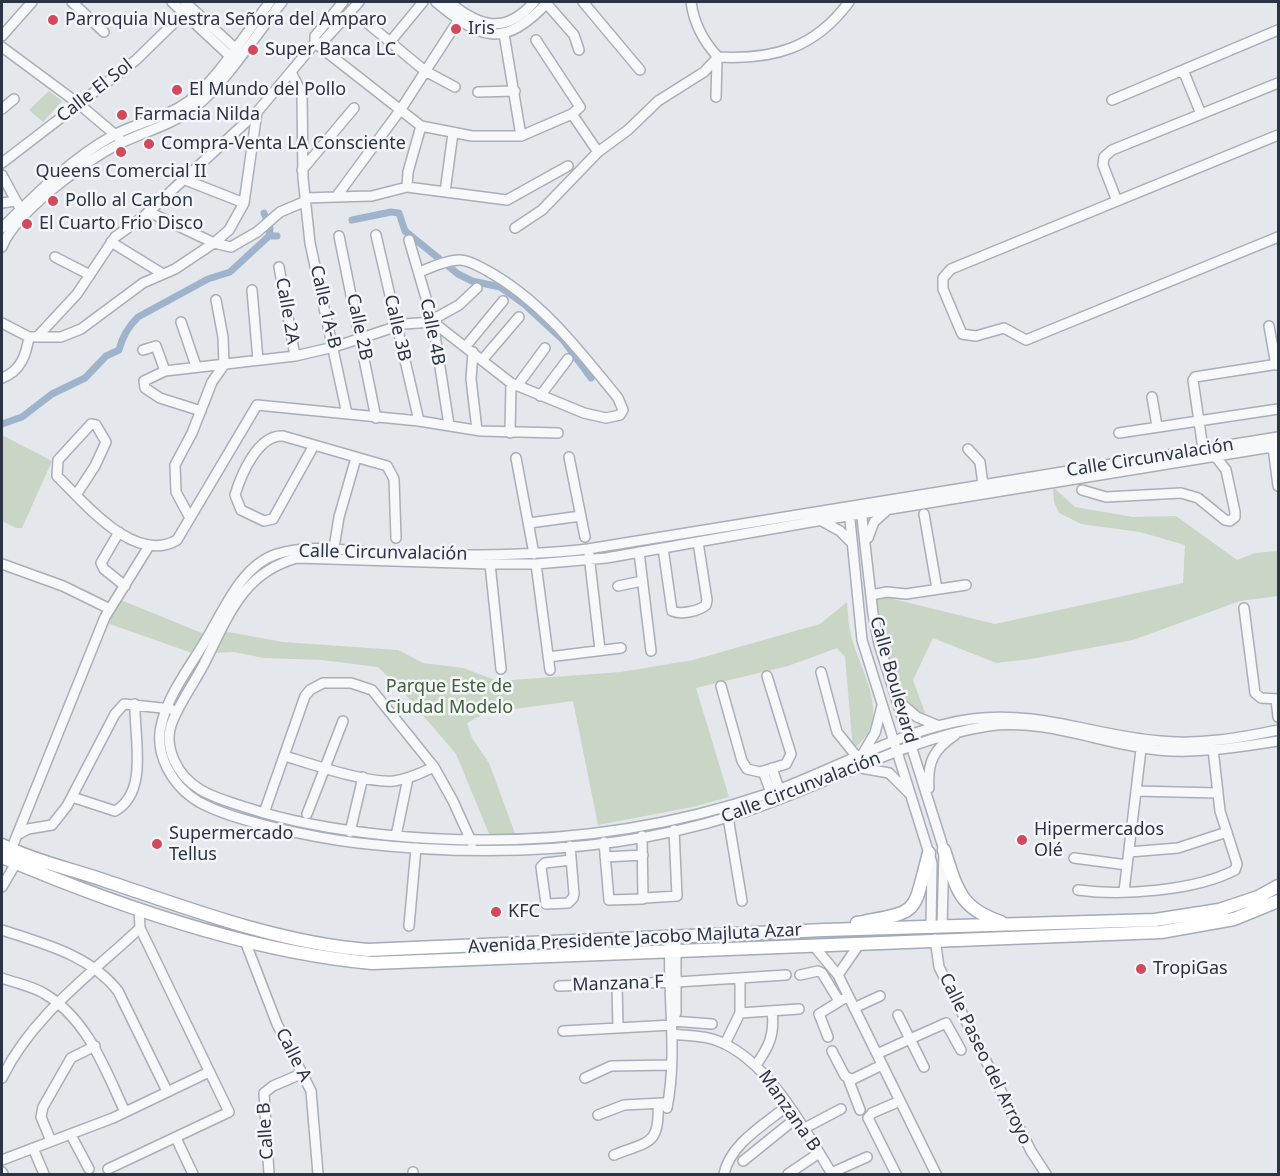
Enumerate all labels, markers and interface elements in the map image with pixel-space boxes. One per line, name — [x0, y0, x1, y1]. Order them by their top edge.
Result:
place label: Parroquia Nuestra Señora del Amparo — [65, 9, 387, 31]
marker: Parroquia Nuestra Señora del Amparo — [46, 13, 60, 27]
place label: Iris — [468, 18, 495, 40]
marker: Iris — [449, 22, 463, 36]
place label: Super Banca LC — [265, 39, 396, 61]
marker: Super Banca LC — [246, 43, 260, 57]
street label: Calle El Sol — [53, 55, 137, 127]
place label: El Mundo del Pollo — [189, 79, 346, 101]
marker: El Mundo del Pollo — [170, 83, 184, 97]
place label: Farmacia Nilda — [134, 104, 260, 126]
marker: Farmacia Nilda — [115, 108, 129, 122]
place label: Compra-Venta LA Consciente — [161, 133, 406, 155]
marker: Compra-Venta LA Consciente — [142, 137, 156, 151]
marker: Queens Comercial II — [114, 145, 128, 159]
place label: Queens Comercial II — [35, 161, 207, 183]
place label: Pollo al Carbon — [65, 190, 193, 212]
marker: Pollo al Carbon — [46, 194, 60, 208]
place label: El Cuarto Frio Disco — [39, 213, 203, 235]
marker: El Cuarto Frio Disco — [20, 217, 34, 231]
street label: Calle 1A-B — [305, 263, 345, 351]
street label: Calle 2A — [271, 276, 303, 346]
street label: Calle 2B — [341, 292, 377, 362]
street label: Calle 3B — [379, 293, 415, 363]
street label: Calle 4B — [415, 297, 449, 367]
street label: Calle Circunvalación — [1065, 434, 1235, 482]
street label: Calle Circunvalación — [298, 541, 468, 565]
street label: Calle Boulevard — [865, 614, 921, 746]
park label: Parque Este de Ciudad Modelo — [385, 676, 513, 718]
street label: Calle Circunvalación — [718, 748, 884, 828]
place label: Hipermercados Olé — [1034, 819, 1164, 862]
place label: Supermercado Tellus — [169, 823, 293, 866]
marker: Hipermercados Olé — [1015, 833, 1029, 847]
marker: Supermercado Tellus — [150, 837, 164, 851]
place label: KFC — [508, 901, 540, 923]
marker: KFC — [489, 905, 503, 919]
street label: Avenida Presidente Jacobo Majluta Azar — [468, 919, 802, 959]
place label: TropiGas — [1153, 958, 1228, 980]
marker: TropiGas — [1134, 962, 1148, 976]
street label: Calle Paseo del Arroyo — [934, 970, 1036, 1148]
street label: Manzana F — [572, 972, 664, 996]
street label: Calle A — [270, 1025, 316, 1085]
street label: Manzana B — [753, 1066, 825, 1156]
street label: Calle B — [253, 1102, 279, 1160]

